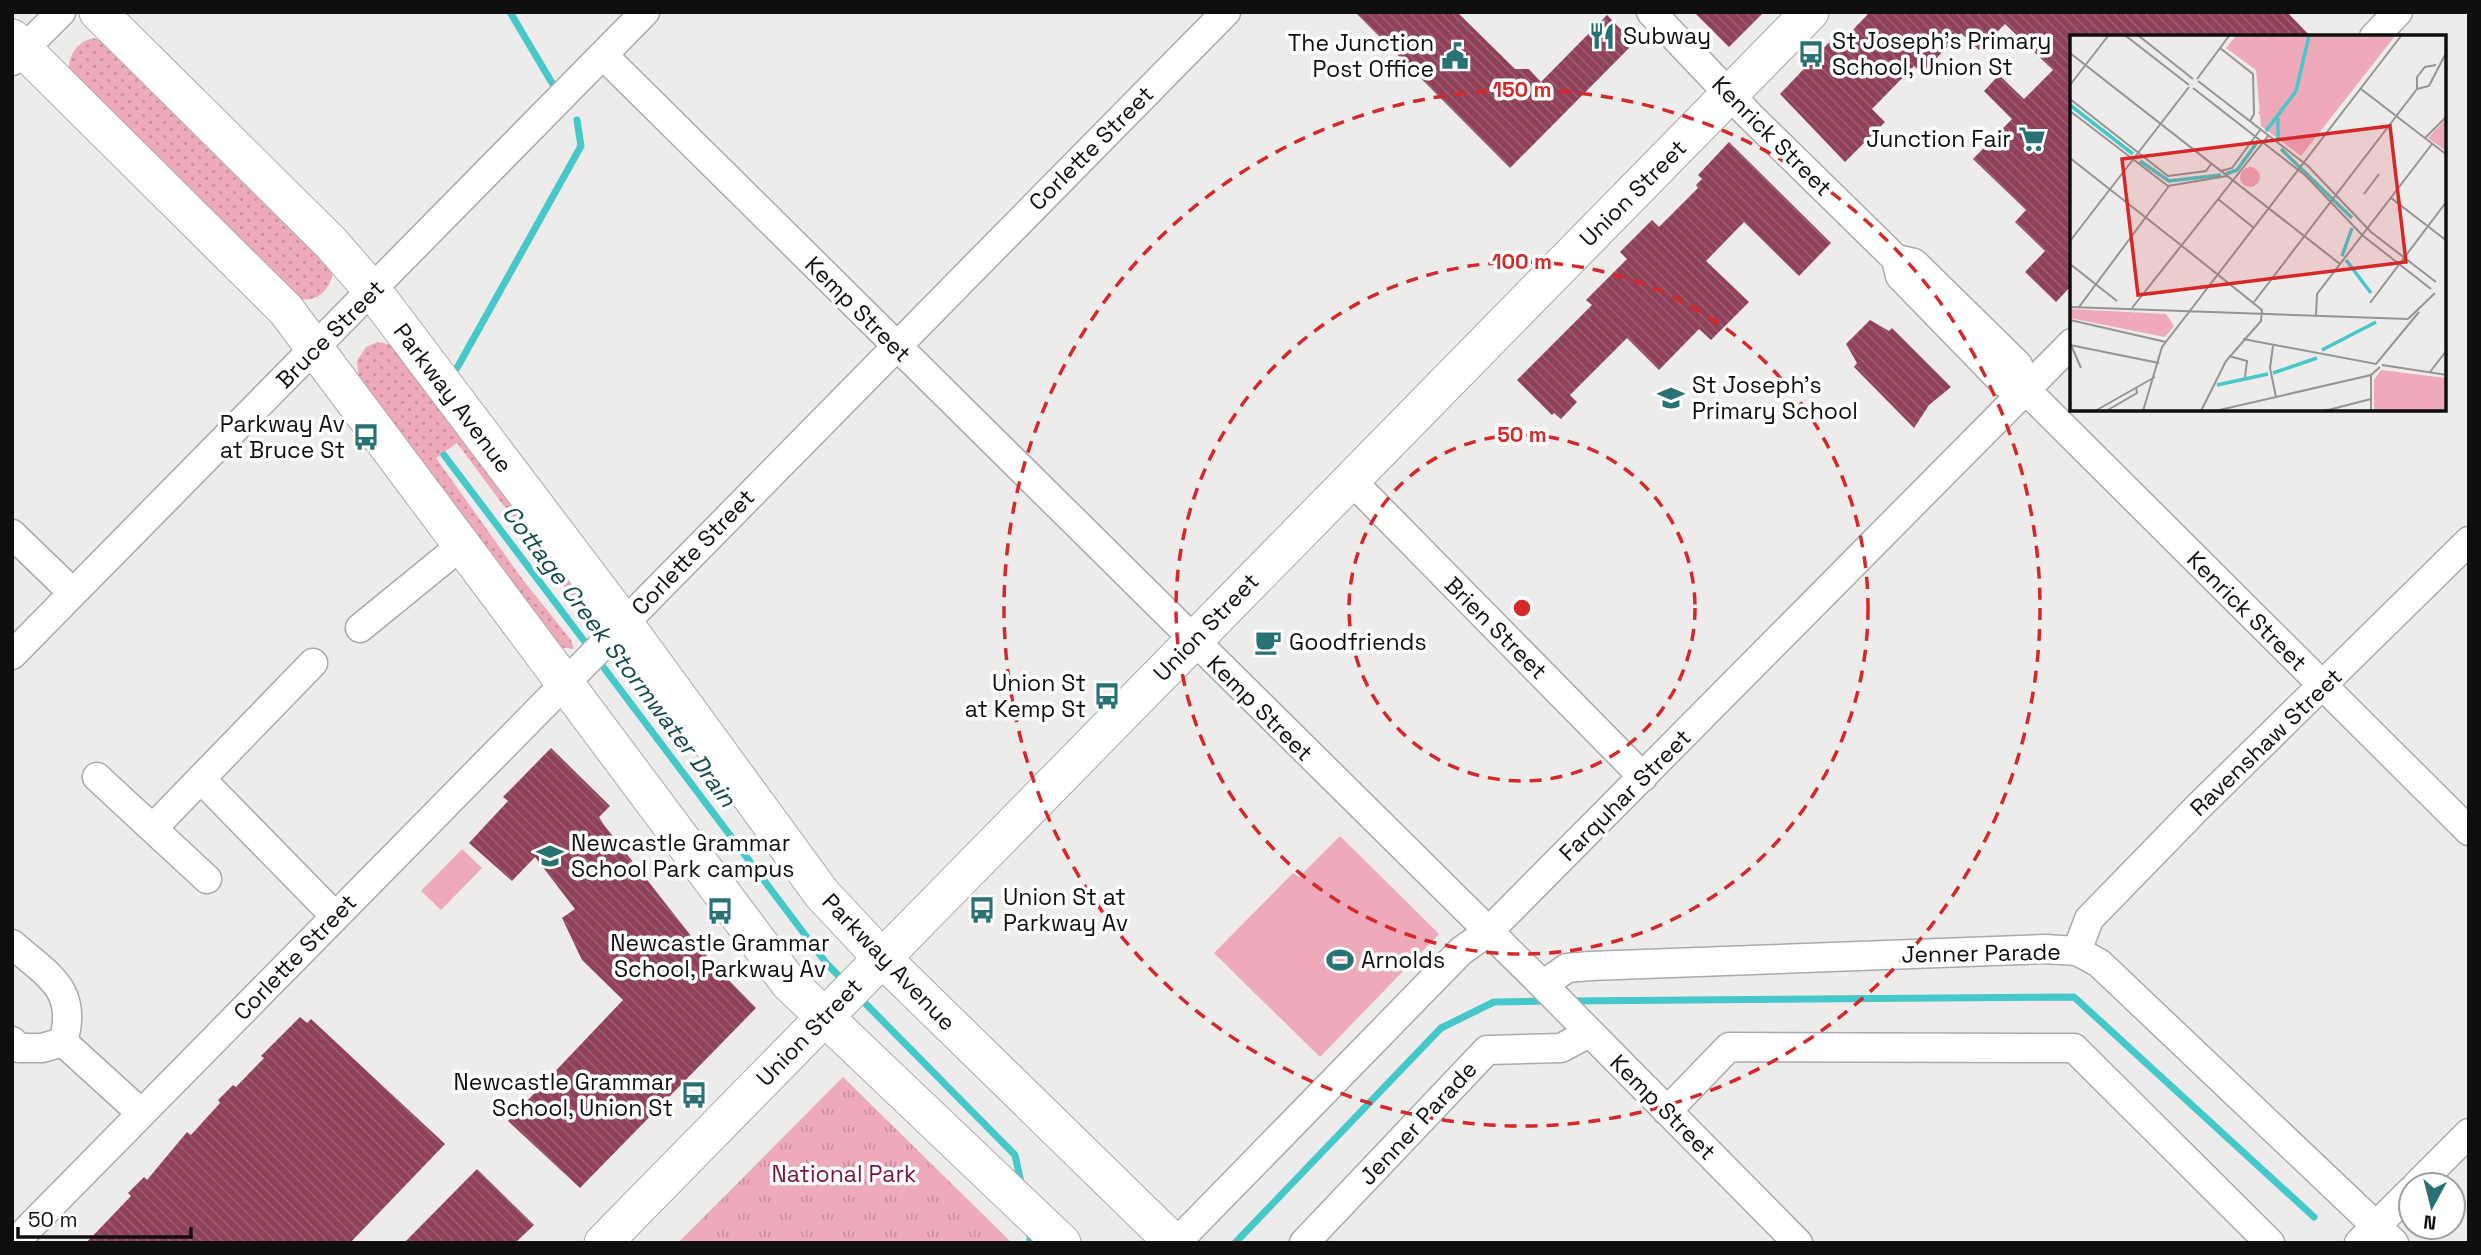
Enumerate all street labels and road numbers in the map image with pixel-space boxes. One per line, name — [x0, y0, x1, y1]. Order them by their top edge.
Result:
street label: Kenrick Street — [1706, 70, 1838, 202]
street label: Corlette Street — [1022, 79, 1160, 217]
street label: Union Street — [1573, 133, 1693, 253]
street label: Kemp Street — [799, 250, 917, 368]
street label: Bruce Street — [269, 273, 391, 395]
street label: Parkway Avenue — [387, 317, 519, 479]
street label: Corlette Street — [625, 482, 761, 622]
street label: Kenrick Street — [2181, 545, 2313, 677]
street label: Union Street — [1147, 566, 1265, 688]
street label: Brien Street — [1438, 570, 1554, 686]
street label: Kemp Street — [1201, 649, 1319, 767]
street label: Ravenshaw Street — [2183, 662, 2349, 822]
street label: Farquhar Street — [1553, 723, 1697, 867]
street label: Corlette Street — [227, 887, 363, 1027]
street label: Parkway Avenue — [816, 887, 962, 1037]
street label: Jenner Parade — [1901, 937, 2061, 969]
street label: Union Street — [750, 971, 868, 1093]
street label: Kemp Street — [1604, 1048, 1722, 1166]
street label: Jenner Parade — [1353, 1054, 1483, 1192]

